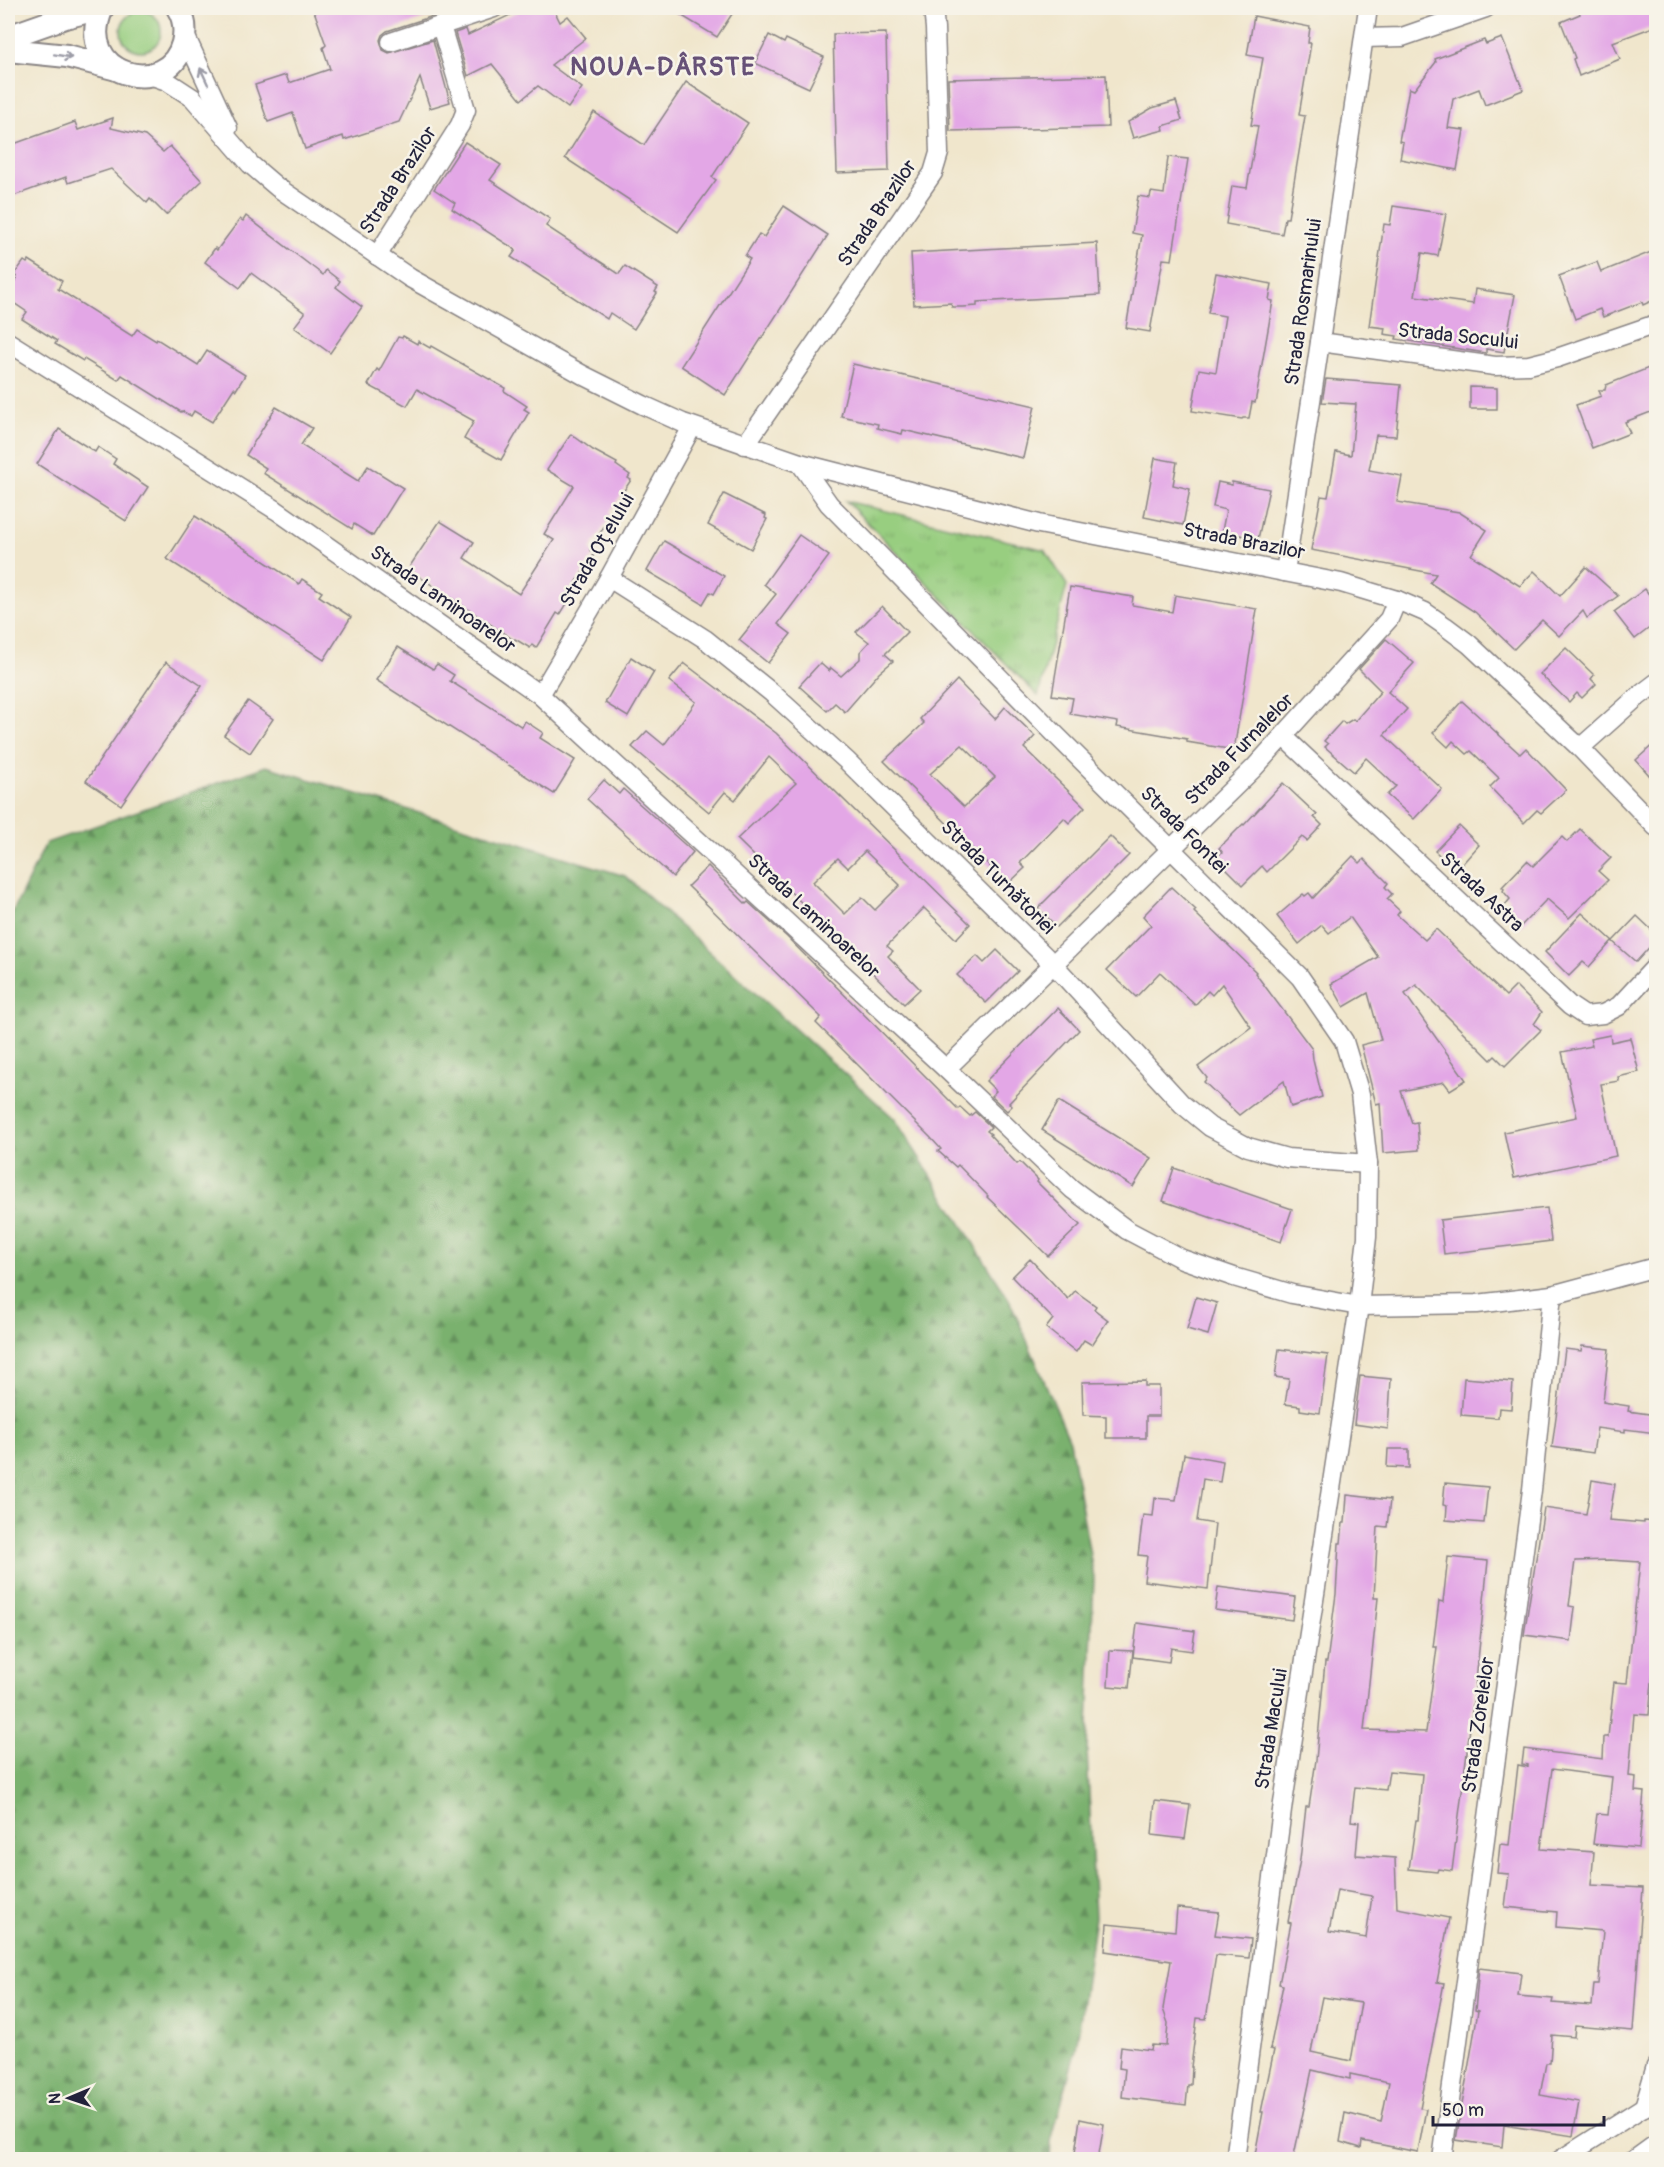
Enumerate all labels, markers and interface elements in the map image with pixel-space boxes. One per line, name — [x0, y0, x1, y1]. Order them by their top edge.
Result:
one-way arrow — [52, 50, 72, 61]
district label: NOUA-DÂRSTE — [570, 51, 756, 83]
one-way arrow — [198, 68, 209, 86]
street label: Strada Brazilor — [354, 121, 442, 239]
street label: Strada Brazilor — [832, 155, 922, 271]
street label: Strada Rosmarinului — [1279, 217, 1327, 387]
street label: Strada Socului — [1397, 317, 1519, 355]
street label: Strada Oțelului — [554, 489, 640, 611]
street label: Strada Brazilor — [1181, 517, 1307, 565]
street label: Strada Laminoarelor — [365, 539, 521, 659]
street label: Strada Furnalelor — [1179, 688, 1299, 810]
street label: Strada Fontei — [1135, 781, 1233, 879]
street label: Strada Turnătoriei — [935, 814, 1061, 940]
street label: Strada Astra — [1435, 847, 1529, 937]
street label: Strada Laminoarelor — [742, 848, 886, 984]
street label: Strada Zorelelor — [1456, 1655, 1500, 1795]
street label: Strada Macului — [1249, 1667, 1293, 1791]
north arrow — [39, 2068, 99, 2128]
scale bar — [1433, 2089, 1604, 2127]
text: N — [45, 2093, 65, 2104]
text: 50 m — [1442, 2099, 1484, 2122]

